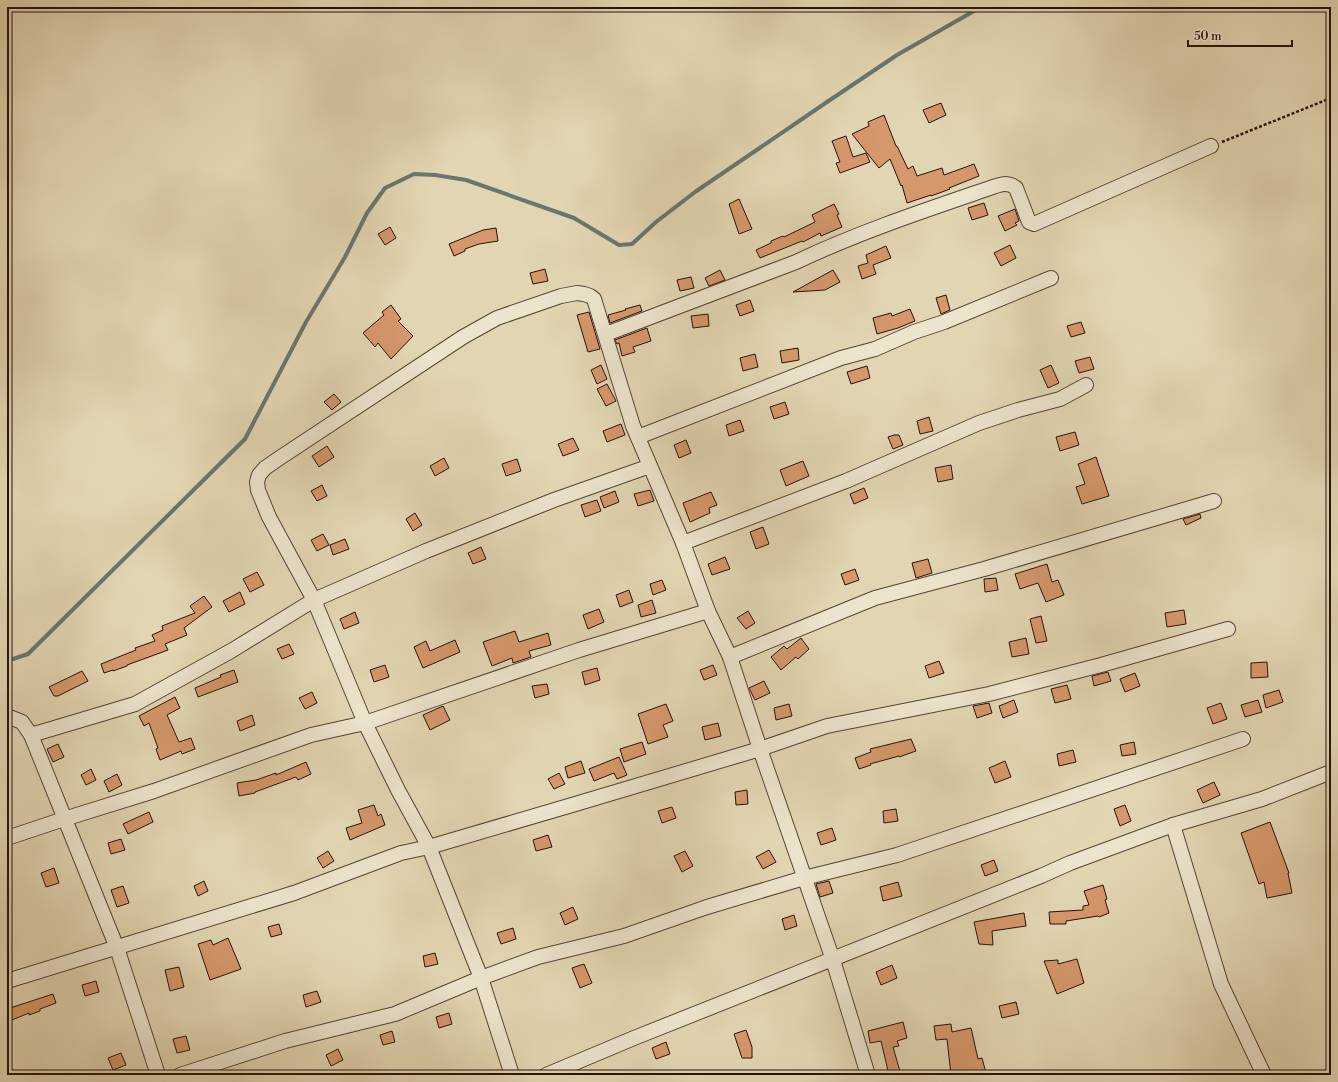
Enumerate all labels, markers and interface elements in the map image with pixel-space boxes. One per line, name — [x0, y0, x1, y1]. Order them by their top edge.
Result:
scale bar — [1188, 22, 1292, 48]
text: 50 m — [1194, 29, 1222, 44]

